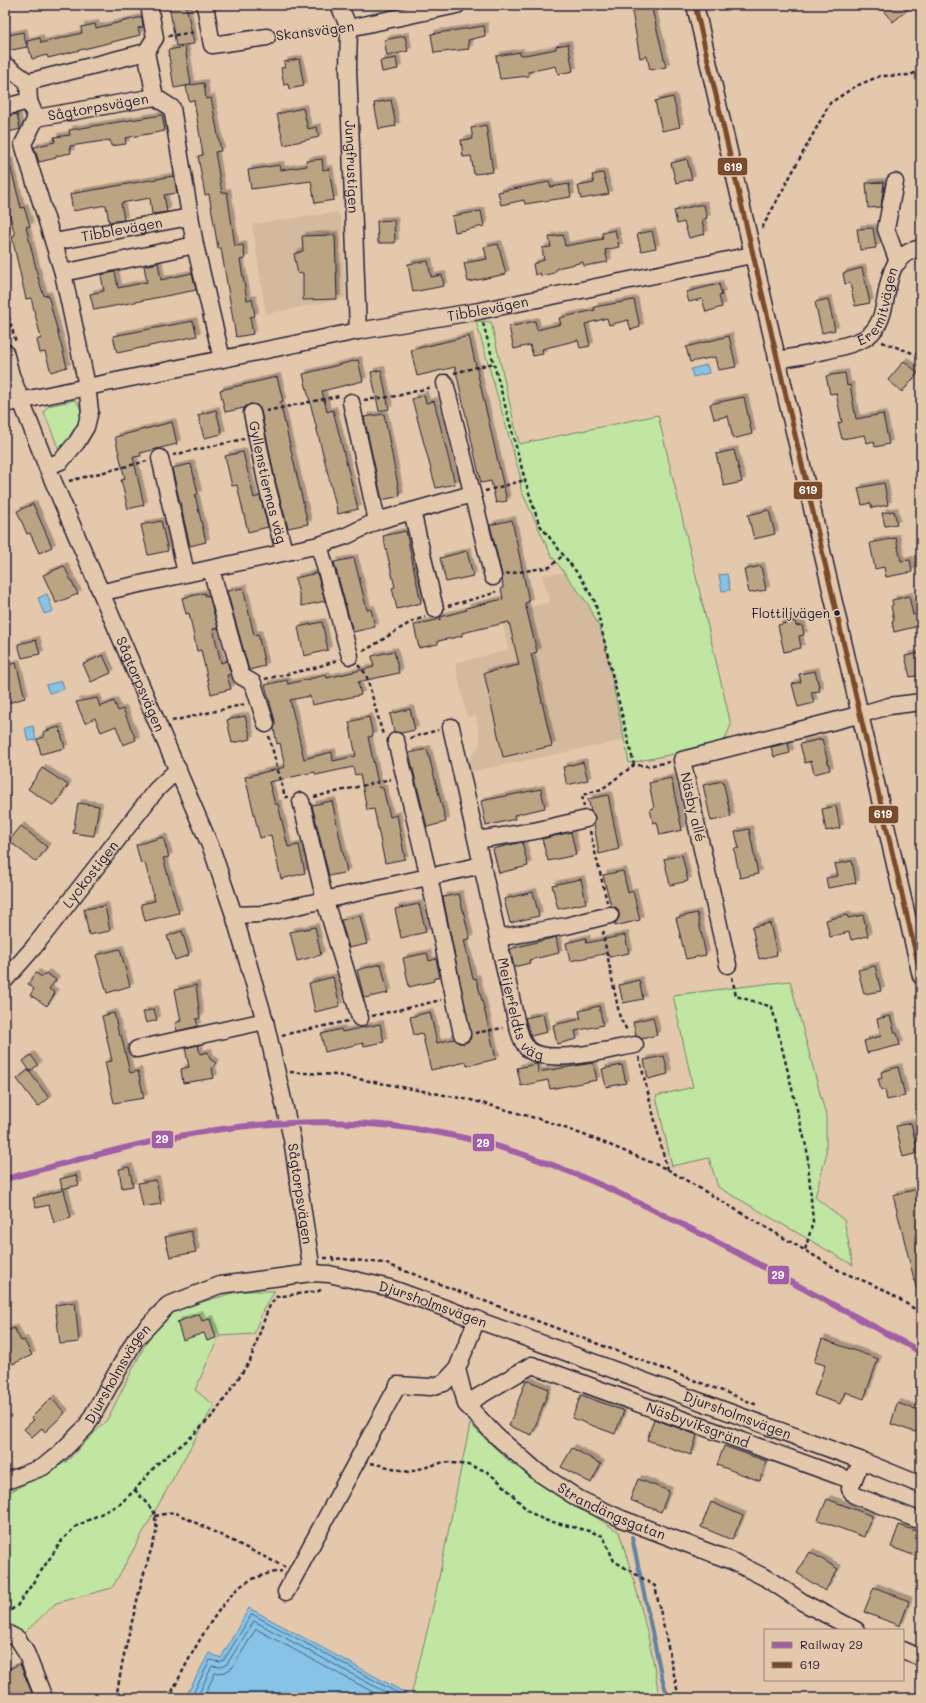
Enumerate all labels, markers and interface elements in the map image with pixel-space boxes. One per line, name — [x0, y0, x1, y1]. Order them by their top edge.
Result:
street label: Skansvägen — [275, 16, 355, 45]
street label: Sågtorpsvägen — [46, 88, 150, 125]
street label: Jungfrustigen — [341, 120, 364, 214]
line badge: 619 — [717, 157, 748, 176]
text: 619 — [724, 159, 742, 174]
street label: Tibblevägen — [80, 212, 164, 246]
street label: Eremitvägen — [854, 264, 902, 350]
street label: Tibblevägen — [446, 291, 530, 325]
street label: Gyllenstiernas väg — [245, 419, 292, 546]
line badge: 619 — [793, 481, 823, 500]
text: 619 — [799, 482, 817, 497]
place label: Flottiljvägen — [751, 604, 830, 621]
marker: Flottiljvägen — [832, 608, 842, 618]
street label: Sågtorpsvägen — [112, 633, 170, 734]
street label: Näsby allé — [676, 770, 711, 844]
line badge: 619 — [868, 805, 899, 824]
text: 619 — [874, 806, 892, 821]
street label: Lyckostigen — [58, 836, 122, 912]
street label: Meijerfeldts väg — [493, 956, 546, 1064]
line badge: 29 — [151, 1130, 174, 1149]
text: 29 — [156, 1131, 169, 1146]
line badge: 29 — [472, 1133, 495, 1152]
text: 29 — [477, 1135, 490, 1150]
street label: Sågtorpsvägen — [284, 1142, 318, 1245]
line badge: 29 — [767, 1265, 790, 1285]
text: 29 — [772, 1267, 785, 1282]
street label: Djursholmsvägen — [377, 1276, 490, 1332]
street label: Djursholmsvägen — [80, 1319, 155, 1427]
street label: Djursholmsvägen — [681, 1386, 794, 1443]
street label: Näsbyviksgränd — [644, 1397, 752, 1452]
street label: Strandängsgatan — [554, 1478, 669, 1544]
legend — [764, 1629, 904, 1681]
text: Railway 29 — [800, 1636, 863, 1652]
text: 619 — [800, 1656, 820, 1672]

